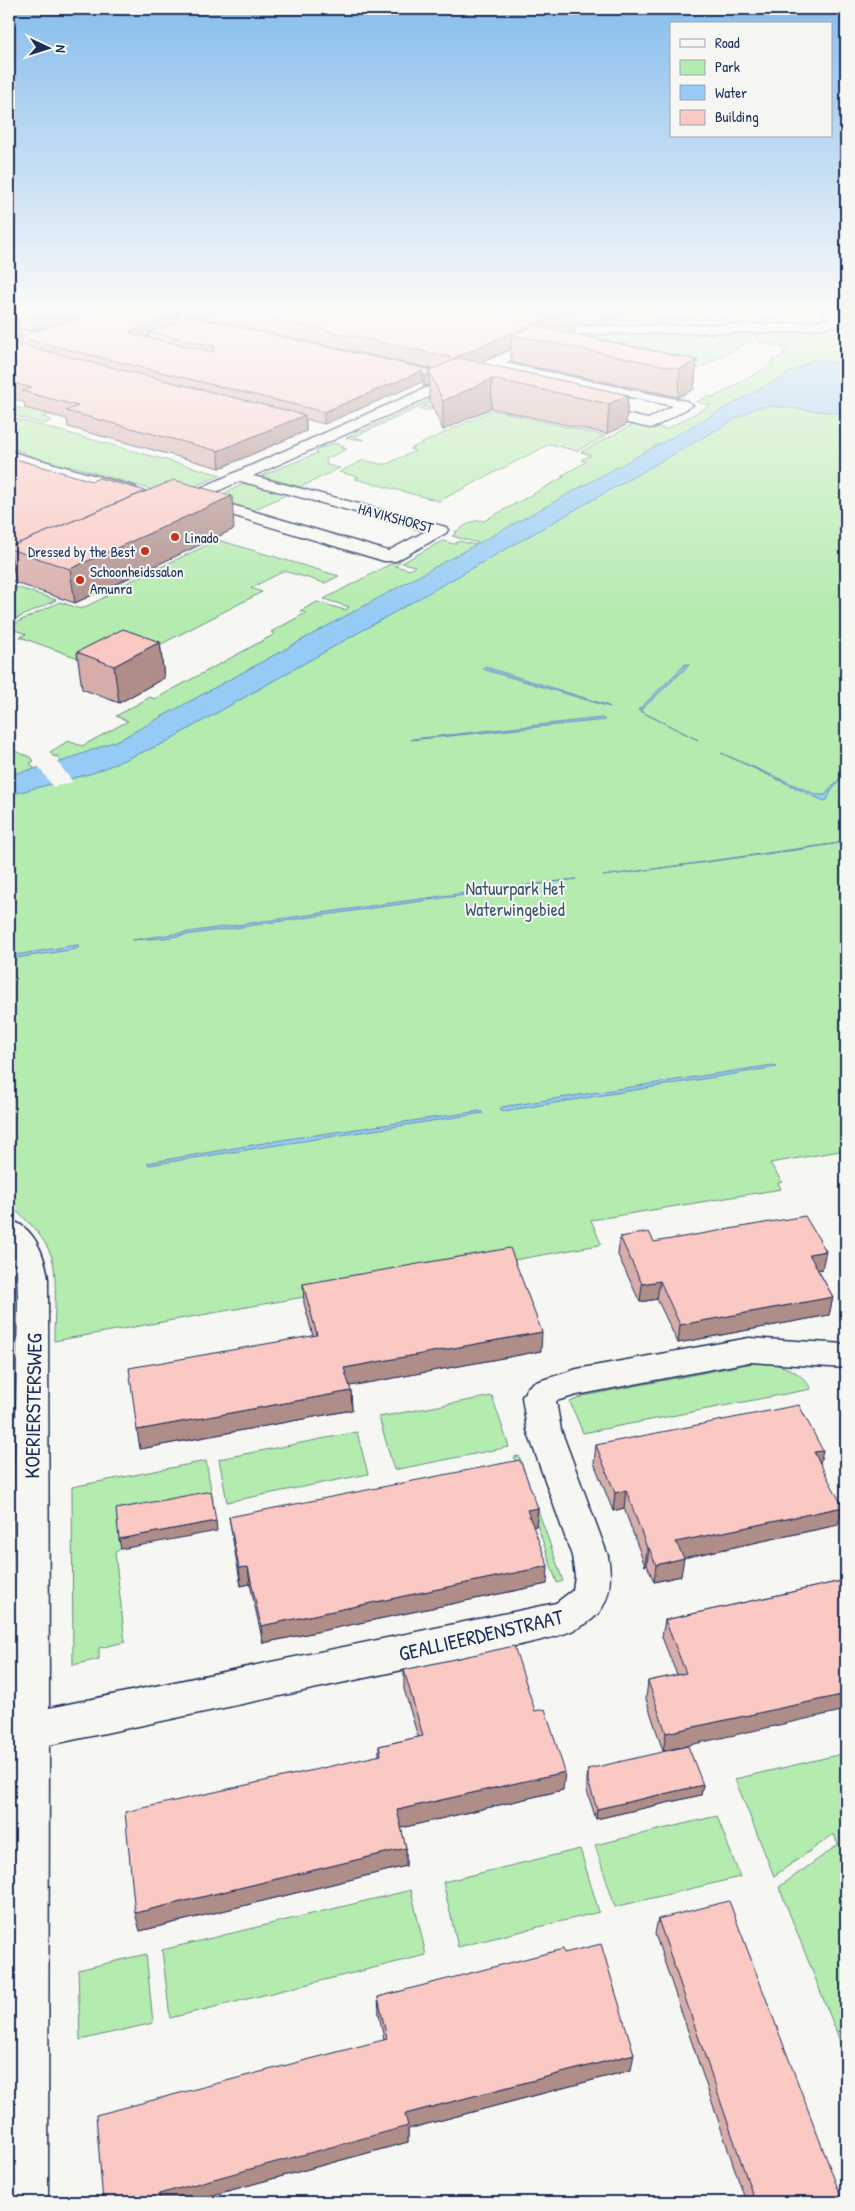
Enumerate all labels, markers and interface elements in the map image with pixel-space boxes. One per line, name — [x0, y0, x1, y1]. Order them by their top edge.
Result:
north arrow — [22, 22, 72, 72]
legend — [670, 22, 832, 138]
text: Road — [715, 32, 740, 53]
text: N — [52, 45, 71, 54]
text: Park — [715, 56, 740, 77]
text: Water — [715, 82, 747, 103]
text: Building — [715, 106, 759, 127]
street label: HAVIKSHORST — [356, 498, 437, 538]
place label: Linado — [185, 527, 219, 548]
marker: Linado — [169, 531, 181, 543]
place label: Dressed by the Best — [28, 541, 136, 562]
marker: Dressed by the Best — [139, 545, 151, 557]
place label: Schoonheidssalon Amunra — [90, 561, 184, 599]
marker: Schoonheidssalon Amunra — [74, 574, 86, 586]
park label: Natuurpark Het Waterwingebied — [465, 876, 565, 922]
street label: KOERIERSTERSWEG — [17, 1333, 49, 1479]
street label: GEALLIEERDENSTRAAT — [396, 1602, 567, 1668]

